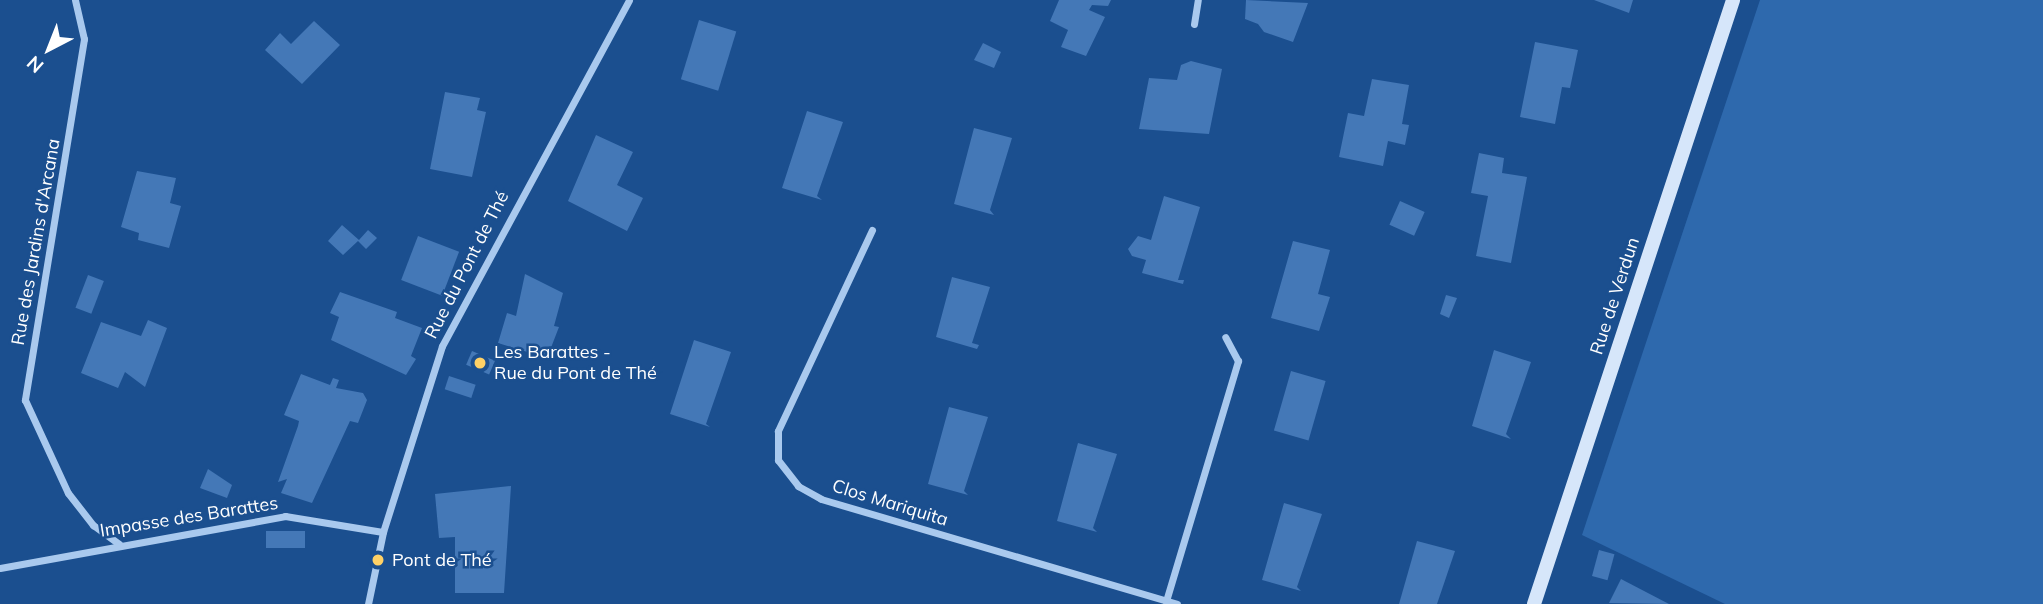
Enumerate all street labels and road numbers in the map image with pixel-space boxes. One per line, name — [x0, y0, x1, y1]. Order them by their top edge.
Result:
street label: Rue des Jardins d'Arcana — [7, 137, 65, 347]
street label: Rue du Pont de Thé — [420, 188, 514, 342]
street label: Rue de Verdun — [1586, 235, 1644, 357]
street label: Clos Mariquita — [829, 475, 951, 531]
street label: Impasse des Barattes — [98, 492, 280, 542]

